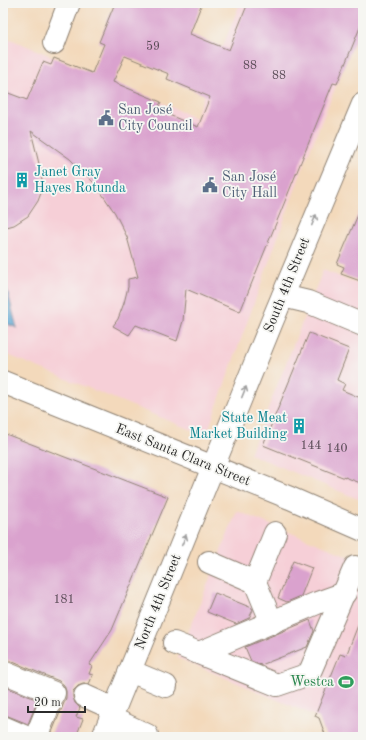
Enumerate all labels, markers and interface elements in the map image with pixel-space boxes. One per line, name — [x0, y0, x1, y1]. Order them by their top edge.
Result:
house number: 59 — [146, 40, 160, 53]
house number: 88 — [243, 60, 257, 72]
house number: 88 — [272, 70, 286, 82]
place label: San José City Council — [118, 103, 193, 133]
public building icon: San José City Council — [97, 109, 115, 127]
place label: Janet Gray Hayes Rotunda — [34, 165, 126, 195]
place label: San José City Hall — [222, 170, 277, 200]
building icon: Janet Gray Hayes Rotunda — [13, 171, 31, 189]
public building icon: San José City Hall — [201, 176, 219, 194]
one-way arrow — [310, 214, 318, 226]
street label: South 4th Street — [262, 235, 312, 335]
one-way arrow — [240, 387, 248, 399]
place label: State Meat Market Building — [189, 411, 287, 441]
building icon: State Meat Market Building — [290, 417, 308, 435]
street label: East Santa Clara Street — [114, 422, 253, 489]
house number: 144 — [301, 440, 321, 452]
house number: 140 — [327, 443, 347, 455]
one-way arrow — [181, 535, 188, 547]
street label: North 4th Street — [132, 552, 184, 652]
house number: 181 — [54, 594, 74, 606]
sports icon: Westca — [337, 673, 355, 691]
place label: Westca — [290, 675, 334, 689]
scale bar — [28, 688, 85, 714]
text: 20 m — [34, 697, 61, 709]

